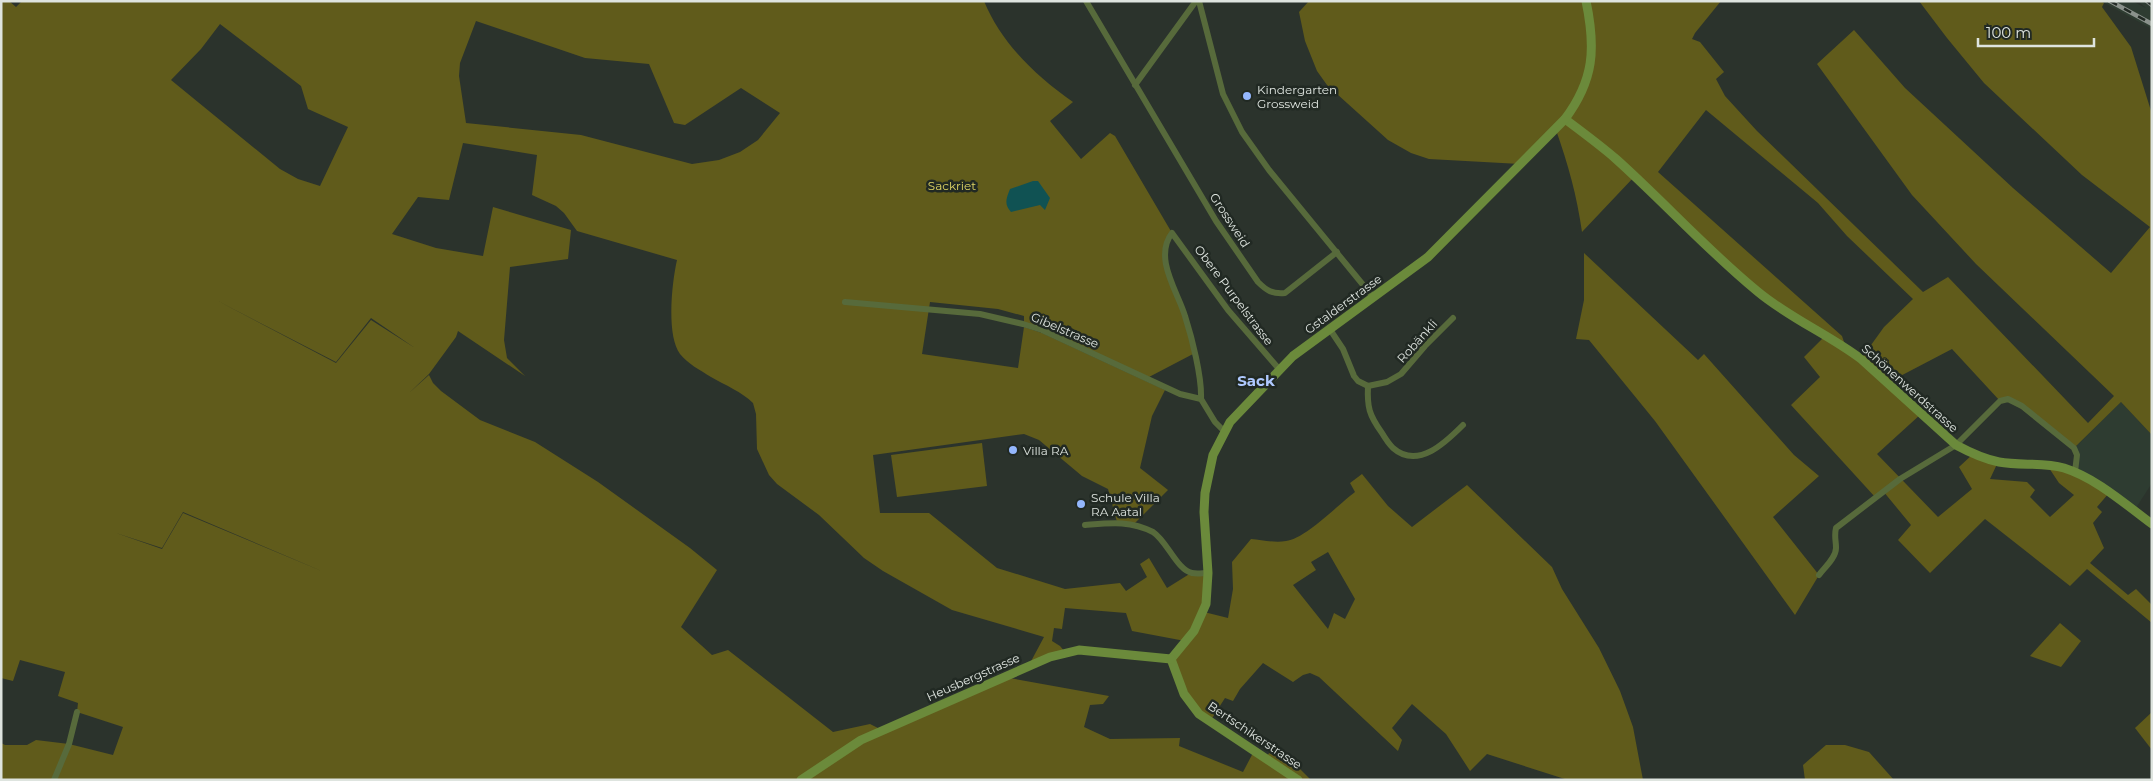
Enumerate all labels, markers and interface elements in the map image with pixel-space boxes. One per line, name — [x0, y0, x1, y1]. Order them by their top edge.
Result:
scale bar — [1978, 15, 2094, 47]
text: 100 m — [1986, 23, 2031, 42]
place label: Kindergarten Grossweid — [1257, 82, 1337, 111]
marker: Kindergarten Grossweid — [1241, 90, 1253, 102]
park label: Sackriet — [928, 178, 976, 193]
street label: Grossweid — [1207, 190, 1253, 250]
street label: Obere Purpelstrasse — [1191, 242, 1277, 348]
street label: Gstalderstrasse — [1302, 271, 1384, 337]
street label: Gibelstrasse — [1029, 309, 1101, 351]
street label: Robänkli — [1394, 316, 1440, 366]
street label: Schönenwerdstrasse — [1859, 341, 1961, 435]
district label: Sack — [1237, 371, 1275, 390]
place label: Villa RA — [1023, 443, 1069, 458]
marker: Villa RA — [1007, 444, 1019, 456]
place label: Schule Villa RA Aatal — [1091, 490, 1160, 519]
marker: Schule Villa RA Aatal — [1075, 498, 1087, 510]
street label: Heusbergstrasse — [924, 650, 1022, 704]
street label: Bertschikerstrasse — [1205, 698, 1305, 772]

